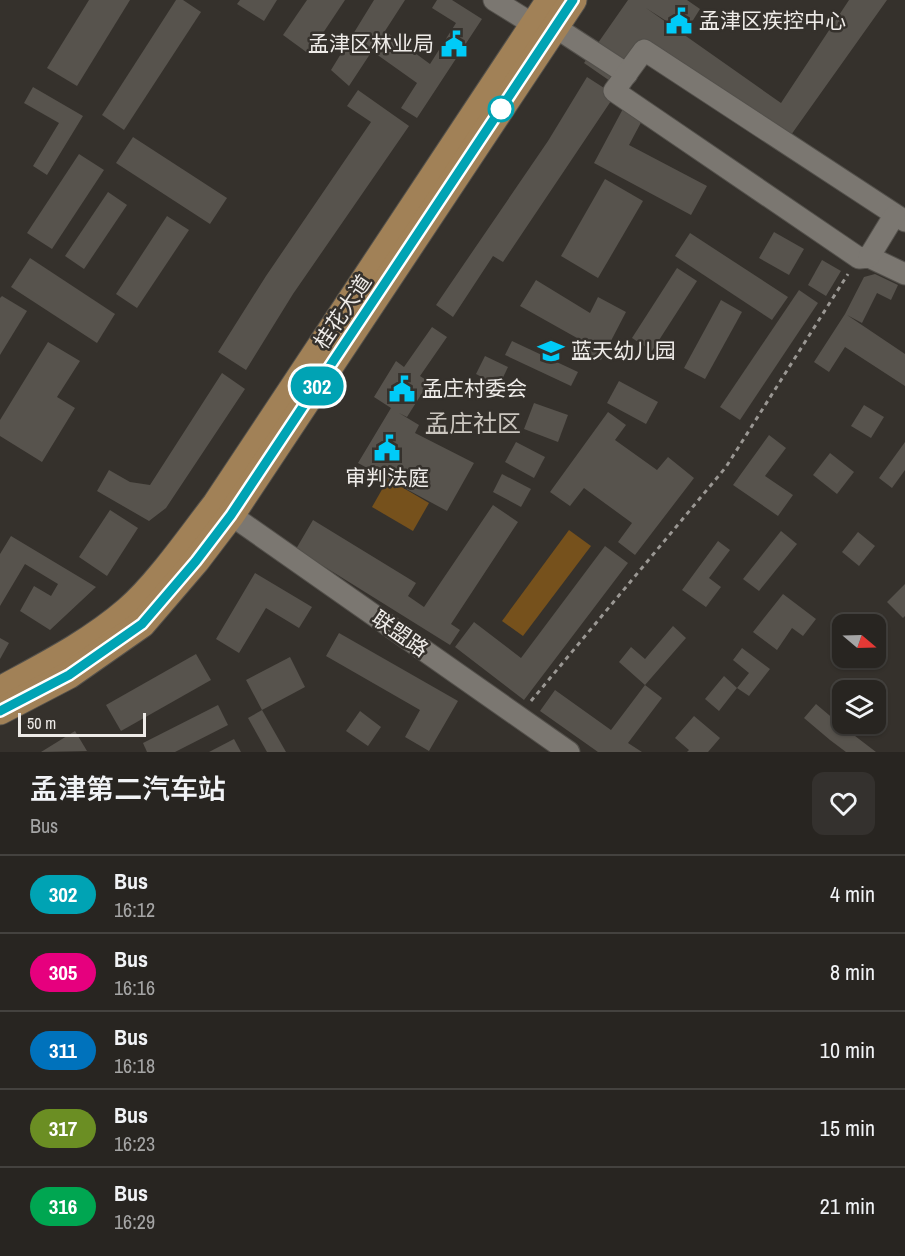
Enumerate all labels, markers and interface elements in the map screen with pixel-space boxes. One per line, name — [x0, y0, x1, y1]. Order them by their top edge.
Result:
public building icon: 孟津区疾控中心 — [664, 6, 694, 36]
place label: 孟津区疾控中心 — [699, 6, 846, 35]
place label: 孟津区林业局 — [308, 29, 434, 58]
public building icon: 孟津区林业局 — [439, 29, 469, 59]
unlabelled marker — [488, 96, 514, 122]
street label: 桂花大道 — [307, 269, 378, 355]
school or university icon: 蓝天幼儿园 — [536, 336, 566, 366]
place label: 蓝天幼儿园 — [571, 336, 676, 365]
line badge: 302 — [282, 366, 352, 406]
text: 302 — [303, 372, 331, 401]
public building icon: 孟庄村委会 — [387, 374, 417, 404]
place label: 孟庄村委会 — [422, 374, 527, 403]
district label: 孟庄社区 — [425, 407, 521, 439]
public building icon: 审判法庭 — [372, 433, 402, 463]
place label: 审判法庭 — [345, 463, 429, 492]
street label: 联盟路 — [366, 604, 434, 664]
north arrow — [832, 614, 886, 668]
map controls — [832, 614, 886, 734]
button: layers — [832, 680, 886, 734]
scale bar — [18, 710, 146, 738]
text: 50 m — [27, 712, 56, 734]
text: 孟津第二汽车站 — [30, 770, 226, 808]
button: heart — [812, 772, 875, 835]
text: Bus — [30, 812, 58, 839]
text: Bus — [114, 866, 148, 896]
text: 4 min — [830, 879, 875, 909]
text: 302 — [49, 880, 77, 909]
text: 16:12 — [114, 896, 155, 923]
text: Bus — [114, 944, 148, 974]
text: 8 min — [830, 957, 875, 987]
text: 305 — [49, 958, 77, 987]
text: 16:16 — [114, 974, 155, 1001]
text: Bus — [114, 1022, 148, 1052]
text: 10 min — [820, 1035, 875, 1065]
text: 311 — [49, 1036, 77, 1065]
text: 16:18 — [114, 1052, 155, 1079]
text: Bus — [114, 1100, 148, 1130]
text: 15 min — [820, 1113, 875, 1143]
text: 317 — [49, 1114, 77, 1143]
text: 16:23 — [114, 1130, 155, 1157]
text: Bus — [114, 1178, 148, 1208]
text: 21 min — [820, 1191, 875, 1221]
text: 316 — [49, 1192, 77, 1221]
text: 16:29 — [114, 1208, 155, 1235]

